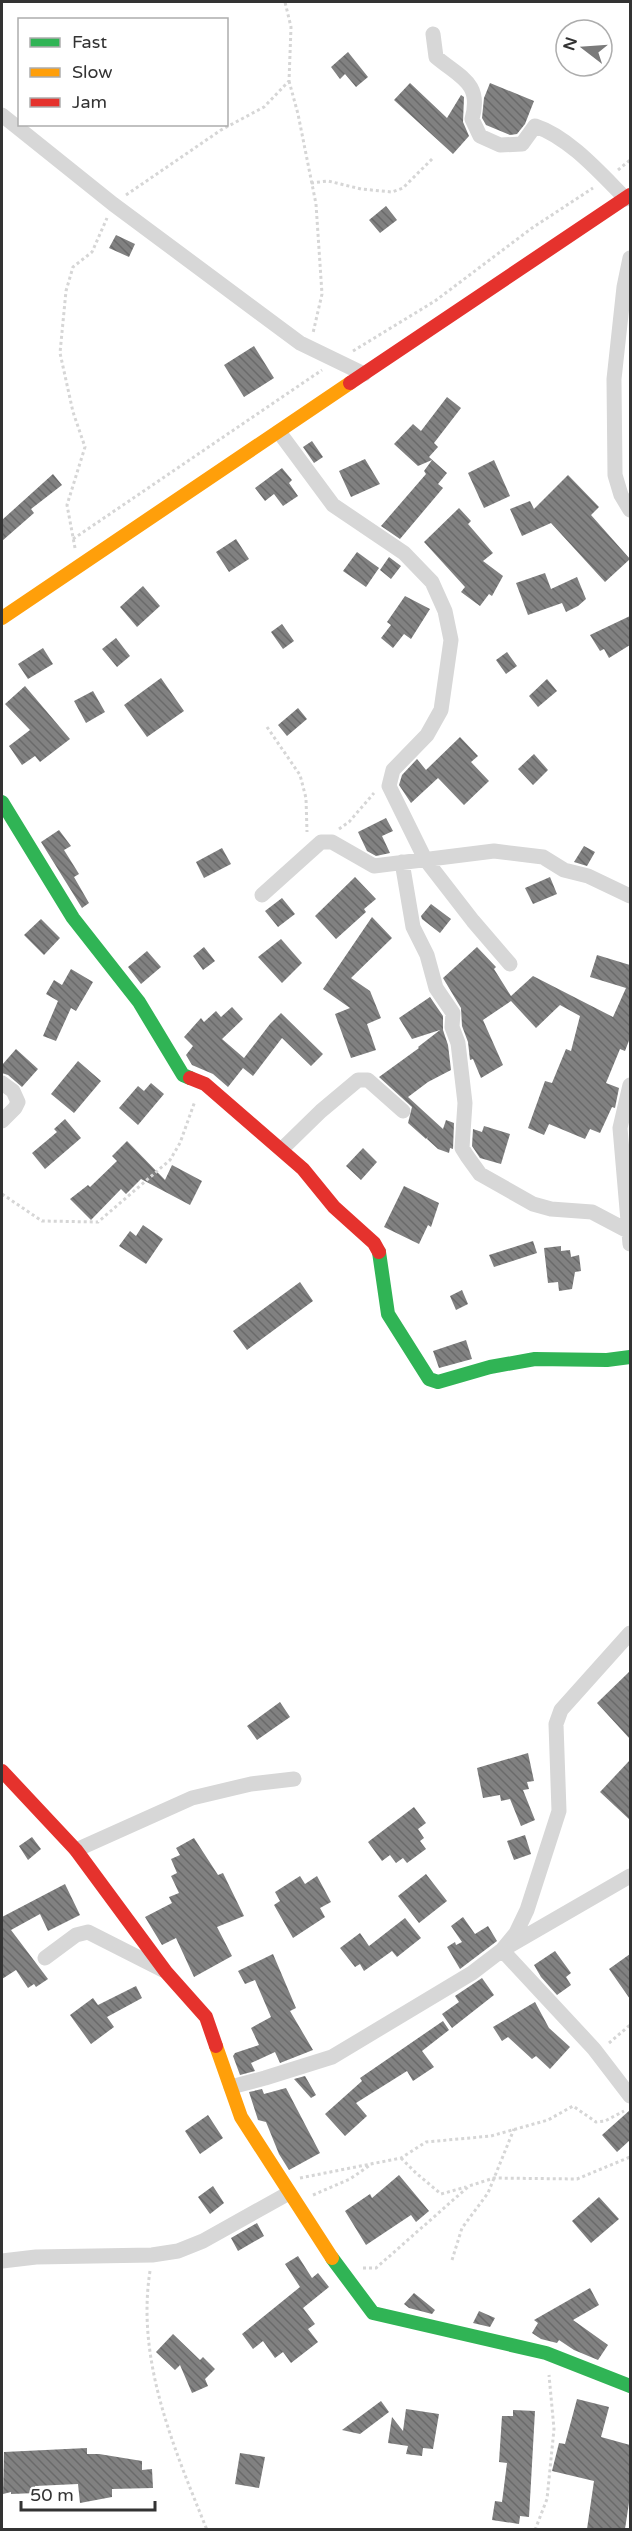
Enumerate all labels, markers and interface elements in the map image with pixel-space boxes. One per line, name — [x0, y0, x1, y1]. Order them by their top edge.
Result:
legend — [18, 18, 228, 126]
north arrow — [554, 18, 614, 78]
text: Fast — [72, 31, 107, 53]
text: N — [559, 35, 582, 53]
text: Slow — [72, 61, 113, 83]
text: Jam — [72, 91, 107, 113]
scale bar — [21, 2474, 154, 2512]
text: 50 m — [30, 2484, 74, 2506]

